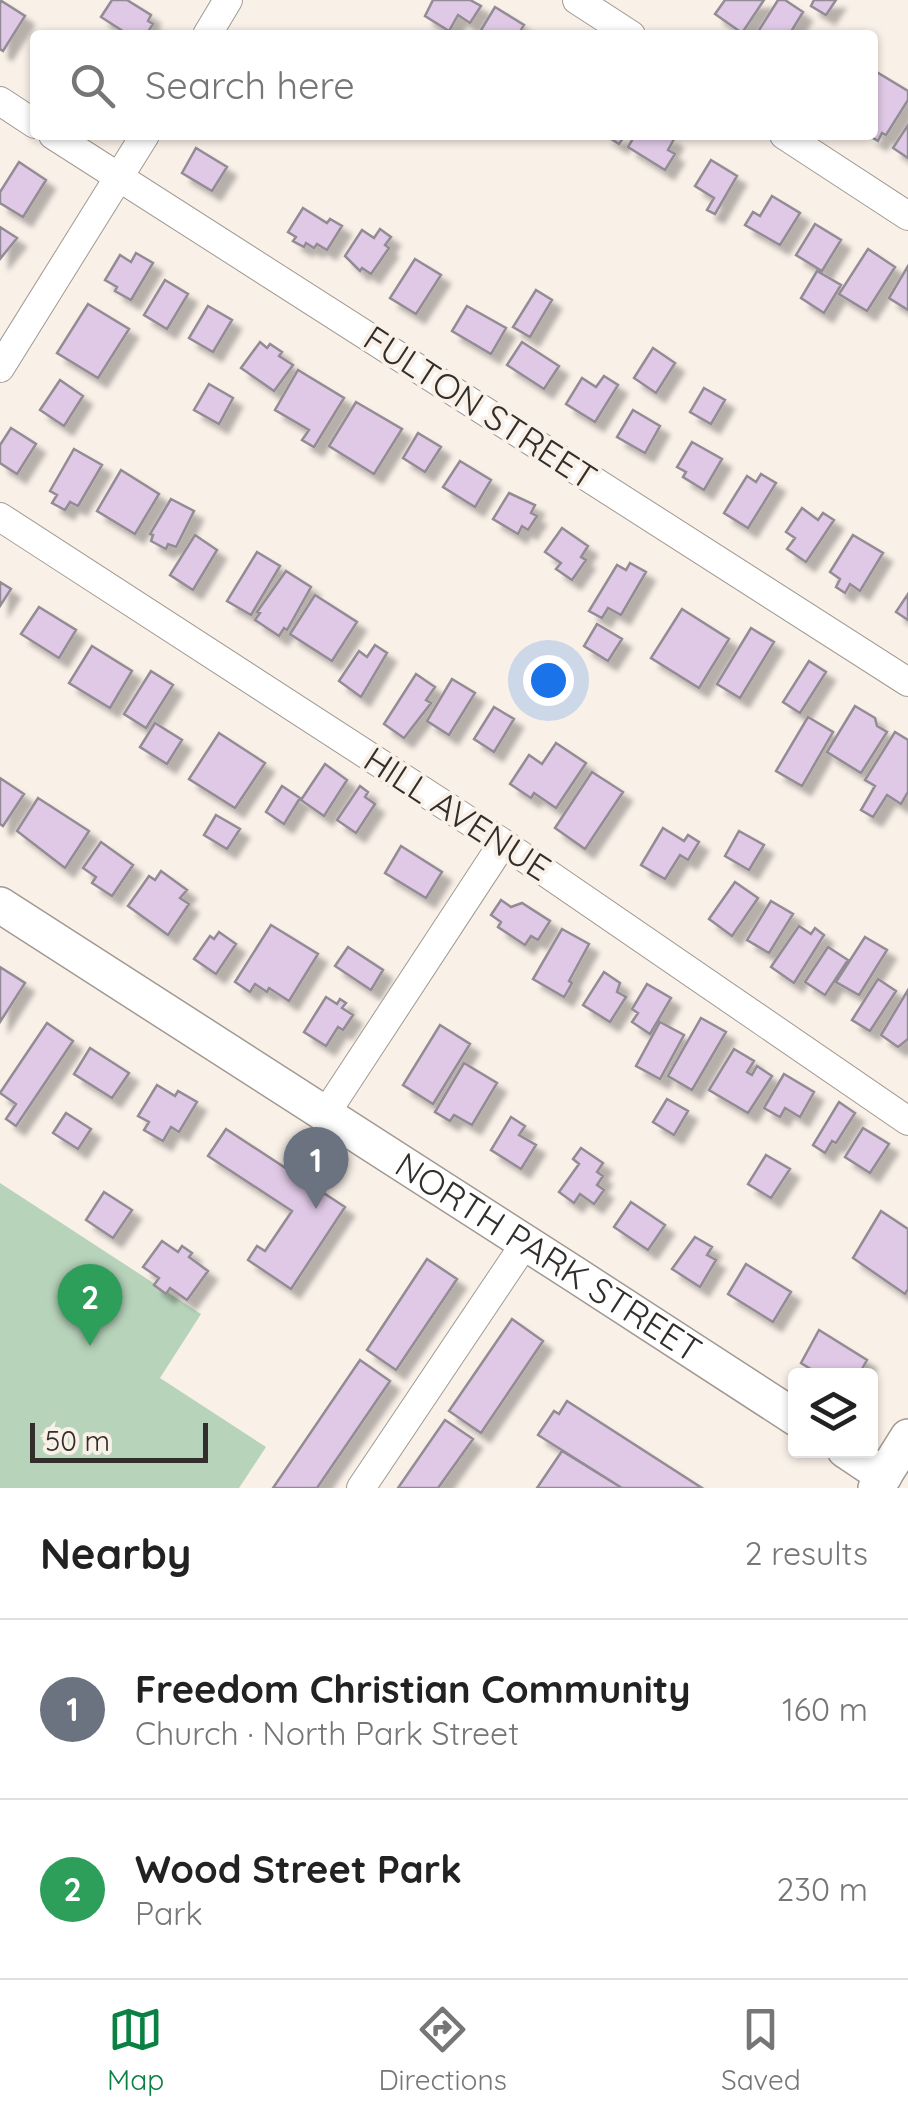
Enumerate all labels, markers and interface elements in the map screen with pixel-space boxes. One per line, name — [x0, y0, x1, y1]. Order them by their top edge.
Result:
search box — [30, 30, 878, 140]
icon: search — [65, 58, 120, 113]
text: Search here — [145, 61, 355, 109]
street label: FULTON STREET — [356, 316, 605, 499]
your location — [523, 655, 574, 706]
street label: HILL AVENUE — [356, 737, 559, 890]
pin: 1 — [284, 1126, 348, 1209]
street label: NORTH PARK STREET — [388, 1142, 710, 1371]
pin: 2 — [58, 1264, 122, 1346]
map controls — [788, 1368, 878, 1458]
button: layers — [788, 1368, 878, 1458]
scale bar — [30, 1418, 208, 1462]
text: 50 m — [45, 1423, 110, 1458]
text: Nearby — [40, 1527, 191, 1580]
text: 2 results — [745, 1533, 868, 1573]
text: Freedom Christian Community — [135, 1665, 691, 1713]
text: 1 — [66, 1689, 79, 1729]
text: 160 m — [782, 1689, 868, 1729]
text: Church · North Park Street — [135, 1713, 519, 1753]
text: Wood Street Park — [135, 1845, 462, 1893]
text: 2 — [63, 1869, 82, 1909]
text: 230 m — [777, 1869, 868, 1909]
text: Park — [135, 1893, 203, 1933]
tab: Map — [107, 2002, 164, 2097]
tab: Directions — [378, 2002, 507, 2097]
tab: Saved — [721, 2002, 801, 2097]

